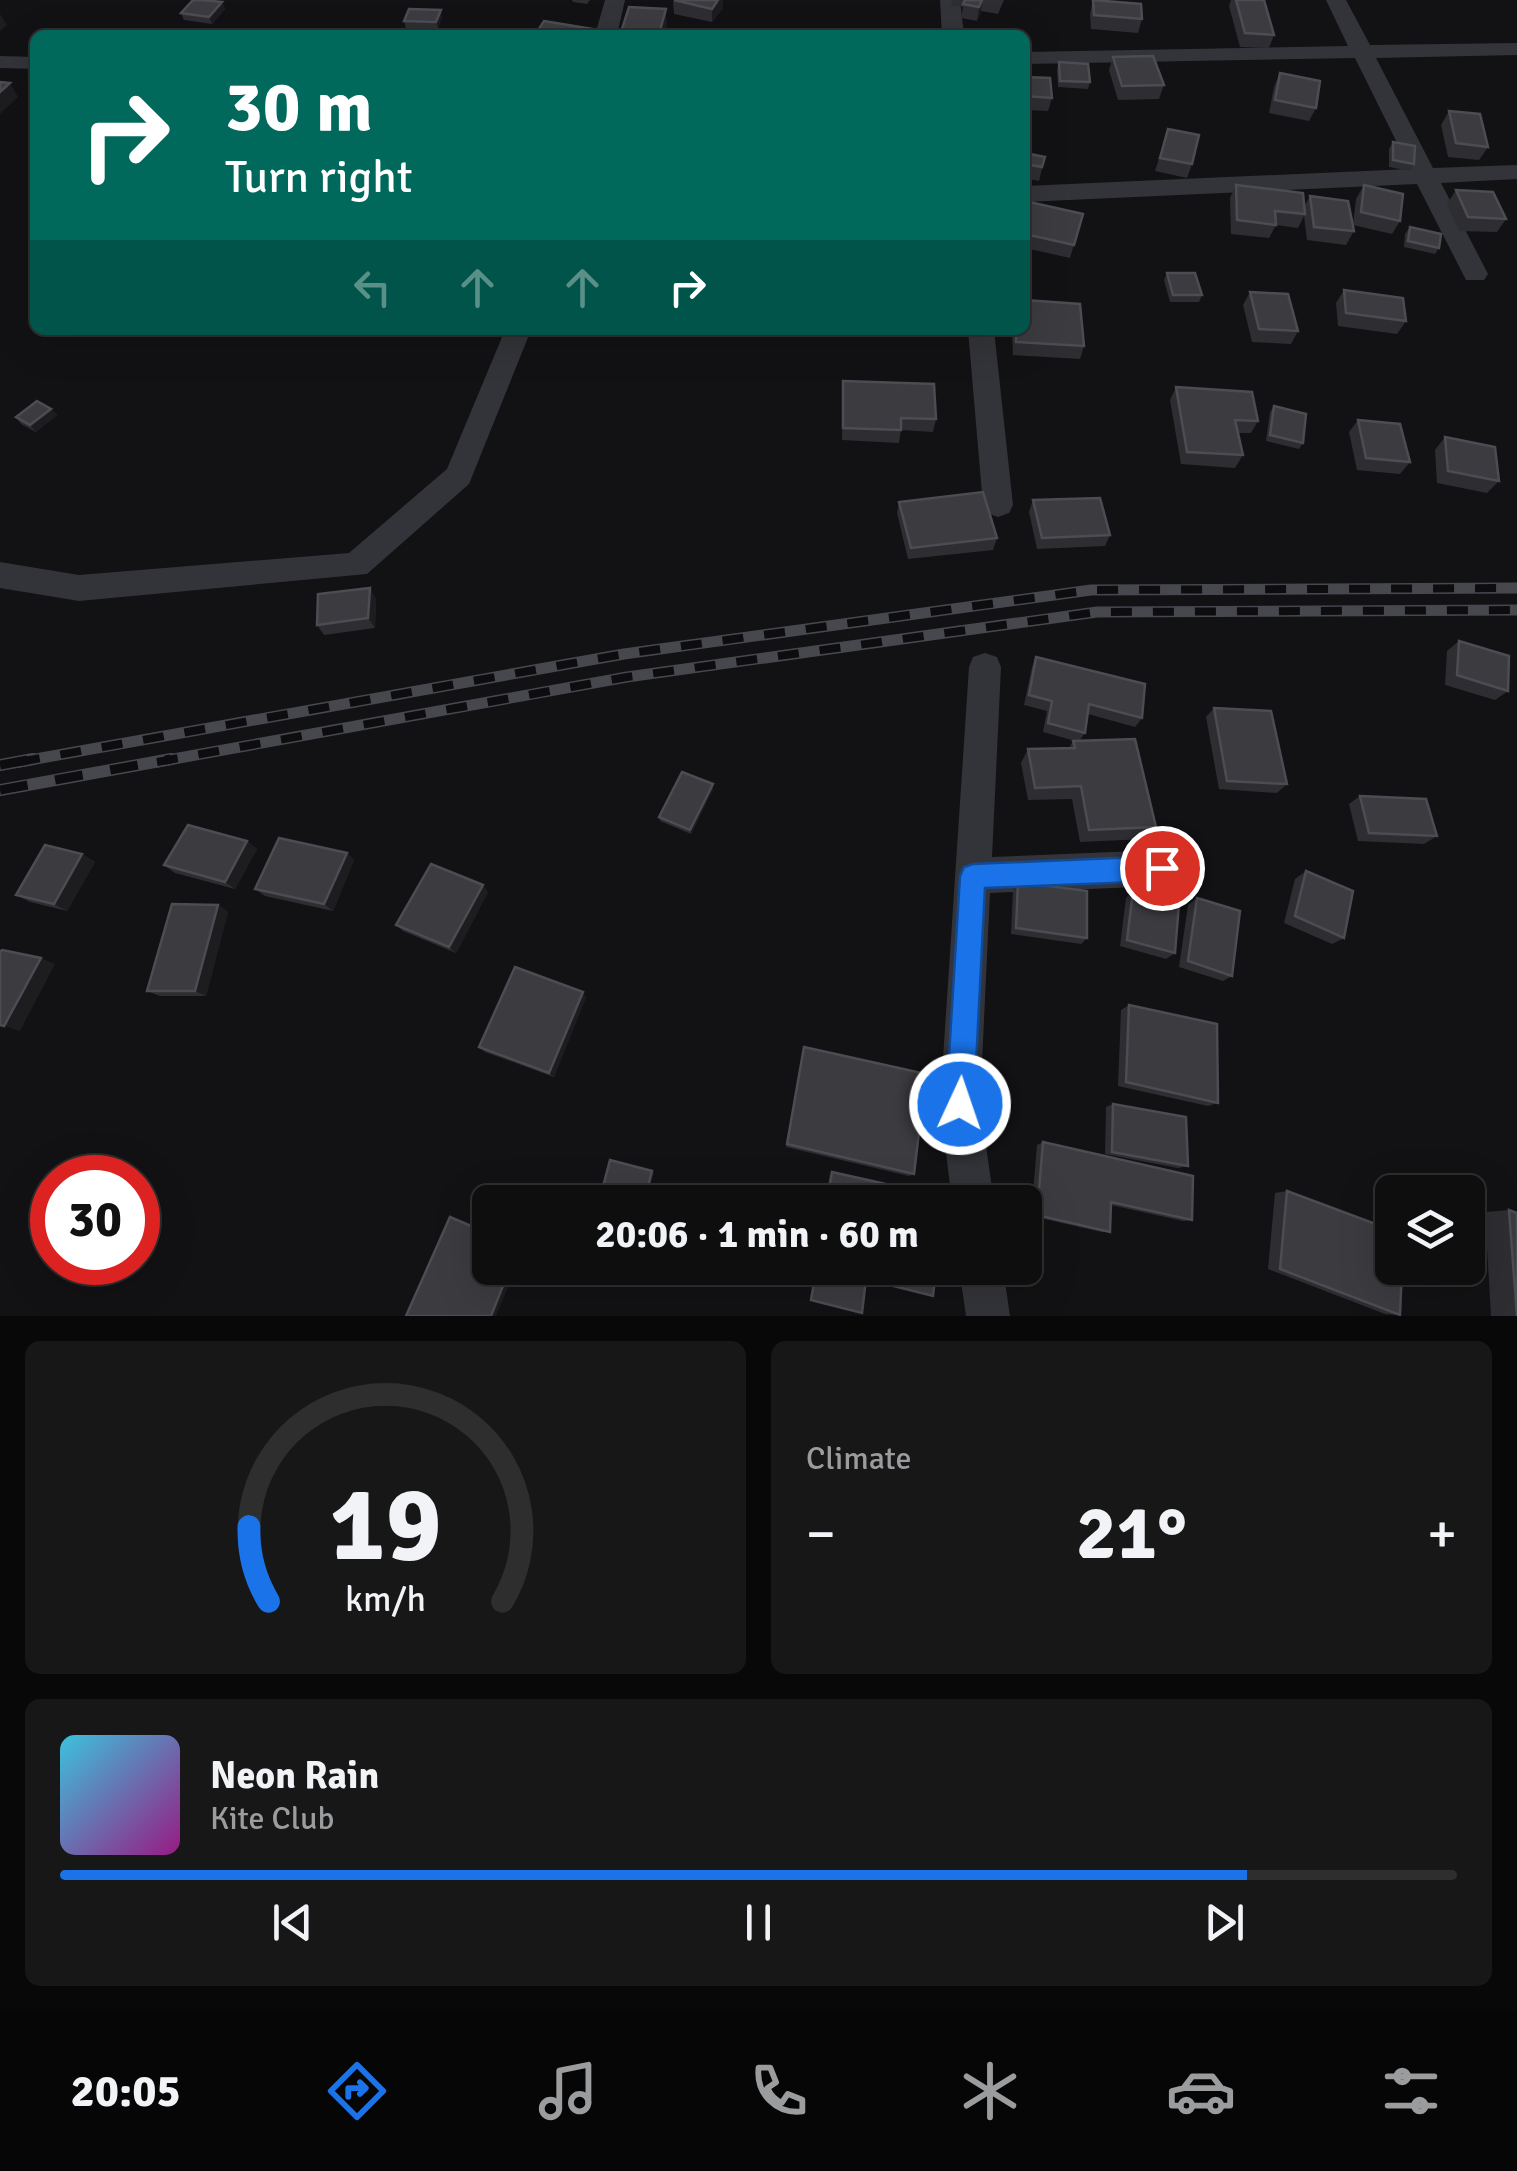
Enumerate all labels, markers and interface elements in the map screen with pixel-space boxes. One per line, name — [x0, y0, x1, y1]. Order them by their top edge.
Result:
text: 30 m — [225, 64, 373, 150]
icon: right — [60, 70, 190, 200]
text: Turn right — [225, 150, 413, 205]
icon: left — [345, 260, 400, 315]
icon: ahead — [450, 260, 505, 315]
icon: ahead — [555, 260, 610, 315]
icon: right — [660, 260, 715, 315]
pin — [1120, 826, 1205, 911]
icon: arrive — [1135, 841, 1190, 896]
position arrow — [908, 1052, 1012, 1156]
speed limit sign: 30 — [30, 1155, 160, 1285]
map controls — [1375, 1175, 1485, 1285]
button: layers — [1375, 1175, 1485, 1285]
text: 20:06 · 1 min · 60 m — [595, 1211, 919, 1258]
text: Climate — [806, 1439, 912, 1478]
text: 19 — [329, 1461, 442, 1589]
text: 21° — [1076, 1487, 1187, 1580]
text: − — [806, 1500, 836, 1568]
text: + — [1427, 1500, 1457, 1568]
text: km/h — [345, 1577, 426, 1621]
text: Neon Rain — [210, 1752, 379, 1799]
text: Kite Club — [210, 1799, 334, 1838]
icon: previous — [265, 1895, 320, 1950]
icon: pause — [731, 1895, 786, 1950]
icon: next — [1197, 1895, 1252, 1950]
icon: directions — [322, 2056, 392, 2126]
icon: music — [533, 2056, 603, 2126]
icon: phone — [744, 2056, 814, 2126]
icon: climate — [955, 2056, 1025, 2126]
icon: car — [1166, 2056, 1236, 2126]
icon: filters — [1376, 2056, 1446, 2126]
text: 20:05 — [70, 2064, 181, 2119]

